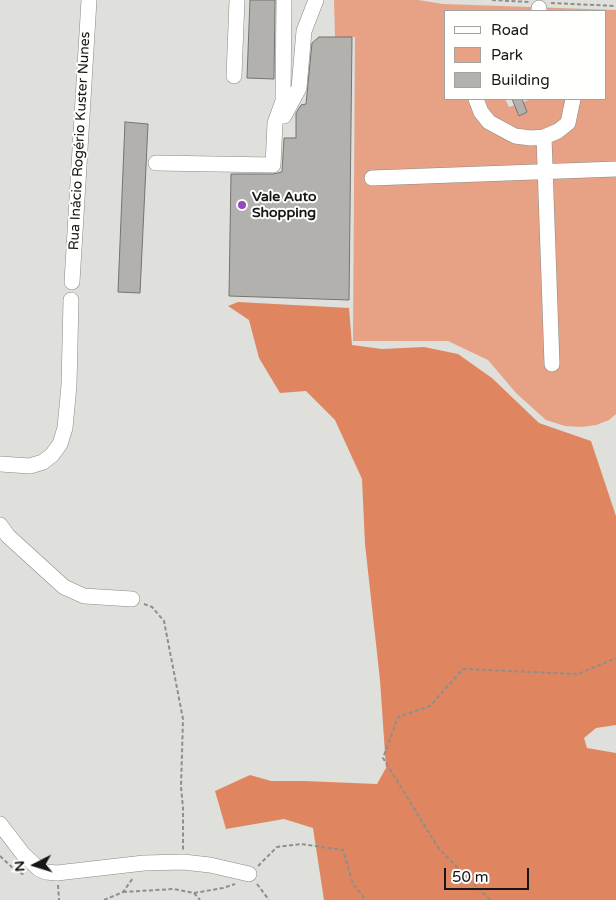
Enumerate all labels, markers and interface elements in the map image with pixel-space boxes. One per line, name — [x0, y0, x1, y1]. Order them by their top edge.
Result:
legend — [444, 10, 606, 100]
text: Road — [491, 21, 529, 39]
street label: Rua Inácio Rogério Kuster Nunes — [66, 31, 94, 251]
text: Park — [491, 46, 523, 64]
text: Building — [491, 71, 550, 89]
place label: Vale Auto Shopping — [252, 189, 316, 222]
marker: Vale Auto Shopping — [236, 199, 248, 211]
north arrow — [10, 840, 60, 890]
scale bar — [446, 858, 531, 890]
text: N — [11, 860, 29, 873]
text: 50 m — [452, 868, 489, 886]

